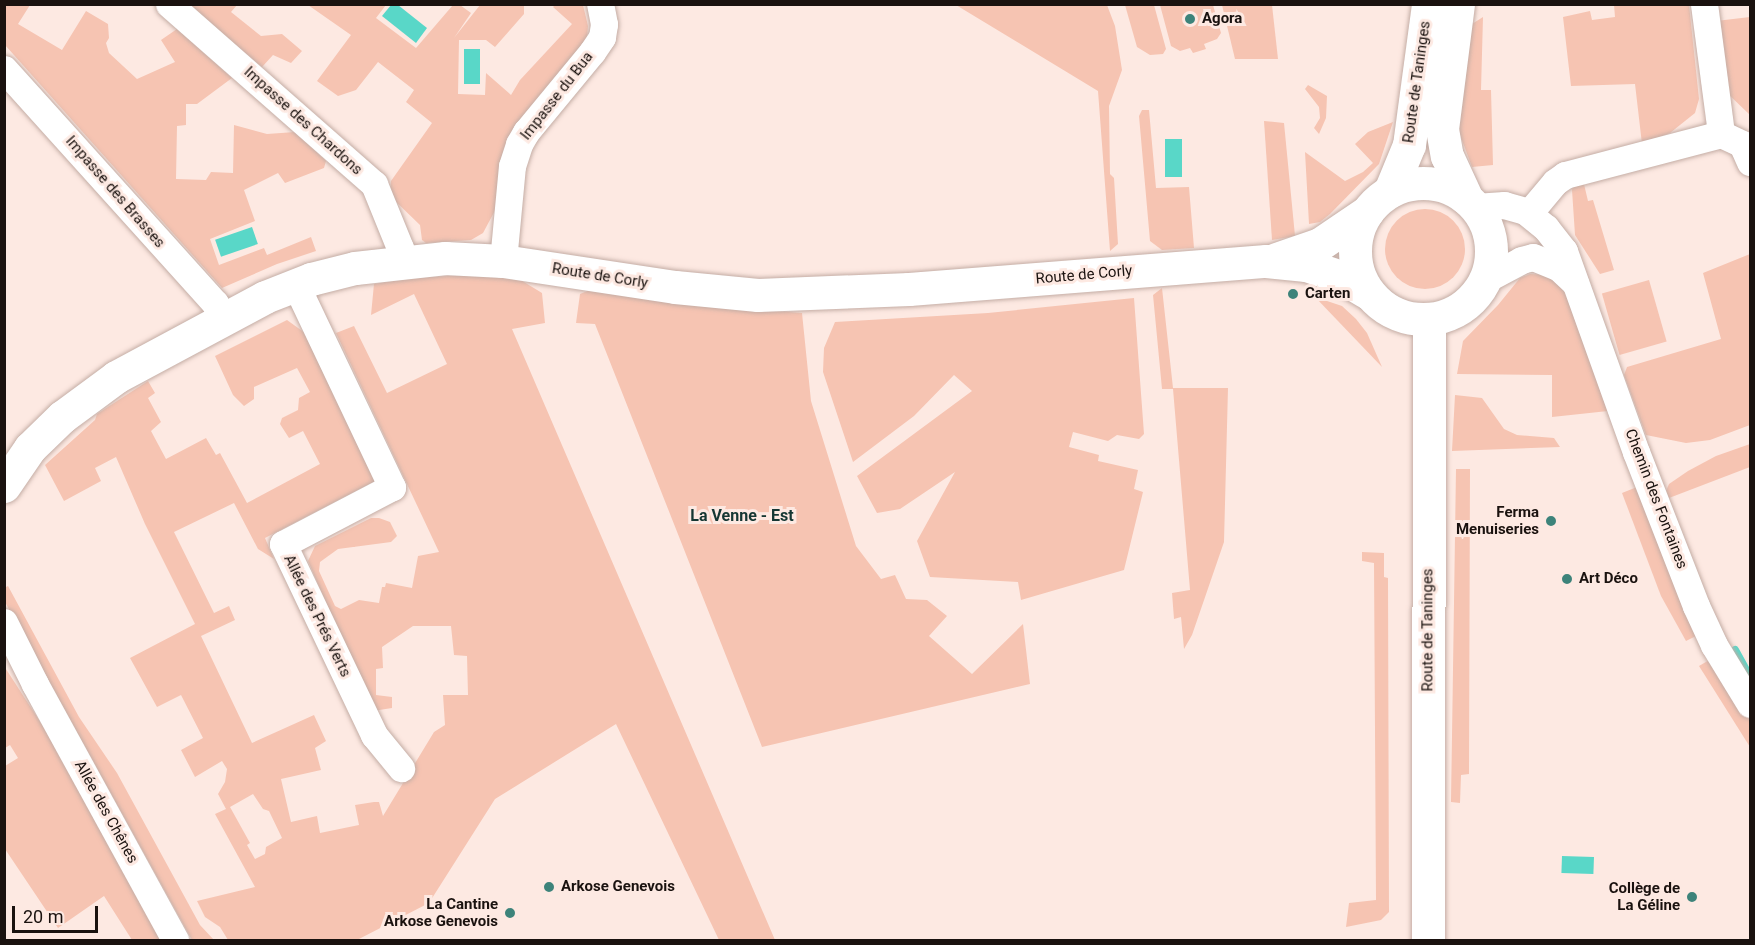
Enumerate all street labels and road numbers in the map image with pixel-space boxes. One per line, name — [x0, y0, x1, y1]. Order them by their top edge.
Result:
street label: Route de Taninges — [1400, 20, 1434, 144]
street label: Impasse du Bua — [517, 48, 597, 144]
street label: Impasse des Chardons — [240, 63, 366, 179]
street label: Impasse des Brasses — [62, 132, 168, 252]
street label: Route de Corly — [551, 260, 649, 292]
street label: Route de Corly — [1035, 262, 1133, 288]
street label: Chemin des Fontaines — [1621, 427, 1691, 571]
street label: Allée des Prés Verts — [280, 552, 354, 680]
street label: Route de Taninges — [1419, 568, 1437, 692]
street label: Allée des Chênes — [70, 758, 142, 866]

